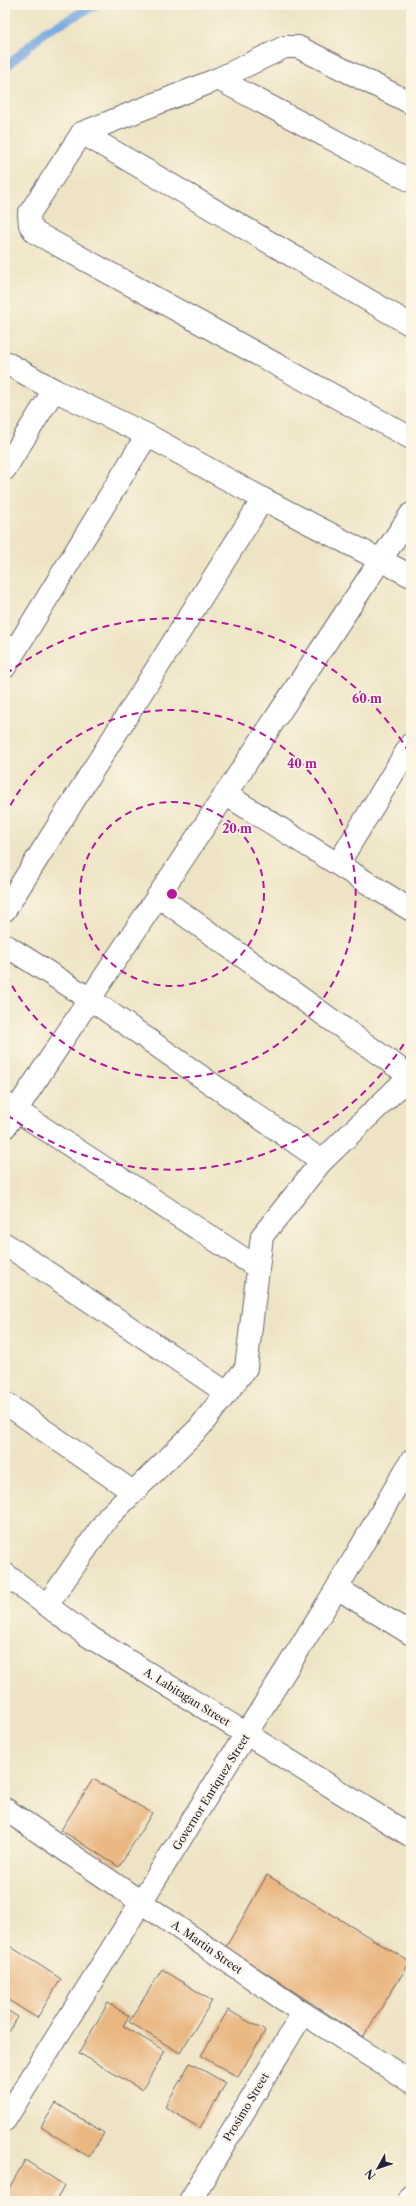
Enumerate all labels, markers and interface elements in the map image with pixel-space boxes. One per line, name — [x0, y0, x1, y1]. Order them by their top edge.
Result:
text: 60 m — [352, 691, 382, 706]
text: 40 m — [287, 756, 317, 771]
text: 20 m — [222, 821, 252, 836]
centre of rings — [165, 887, 179, 901]
street label: A. Labitagan Street — [140, 1664, 233, 1729]
street label: Governor Enriquez Street — [169, 1731, 253, 1853]
street label: A. Martin Street — [168, 1917, 245, 1977]
street label: Prosimo Street — [220, 2070, 272, 2144]
north arrow — [358, 2148, 398, 2188]
text: N — [362, 2166, 379, 2183]

